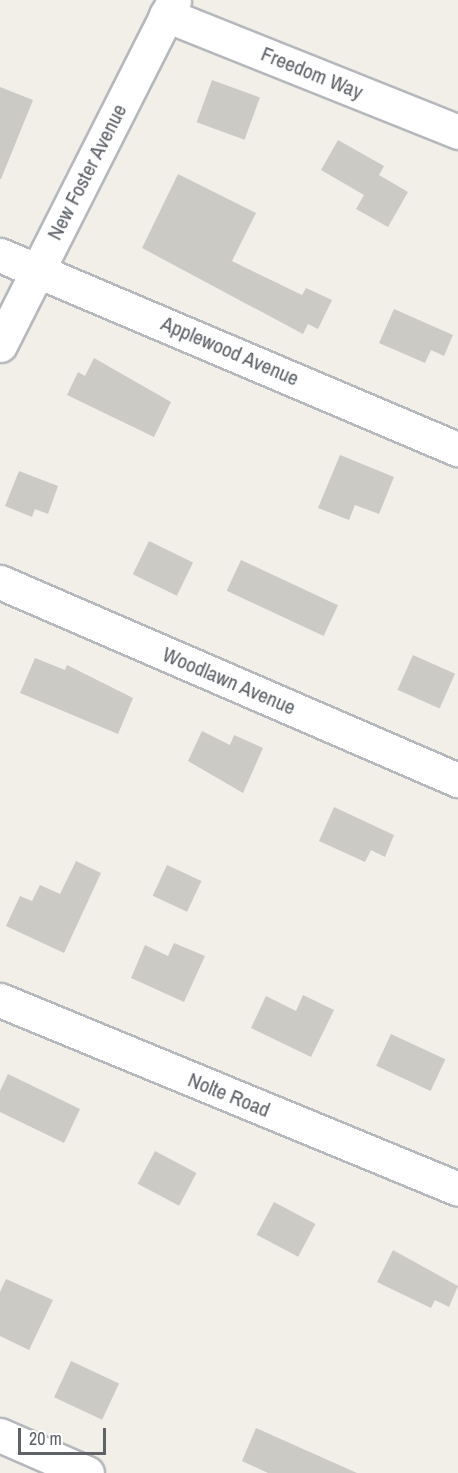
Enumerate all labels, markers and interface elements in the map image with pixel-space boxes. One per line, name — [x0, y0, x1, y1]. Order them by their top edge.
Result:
street label: Freedom Way — [257, 41, 367, 105]
street label: New Foster Avenue — [42, 99, 132, 245]
street label: Applewood Avenue — [157, 310, 303, 392]
street label: Woodlawn Avenue — [158, 641, 300, 721]
street label: Nolte Road — [184, 1067, 274, 1123]
scale bar — [21, 1416, 110, 1454]
text: 20 m — [29, 1426, 62, 1451]

